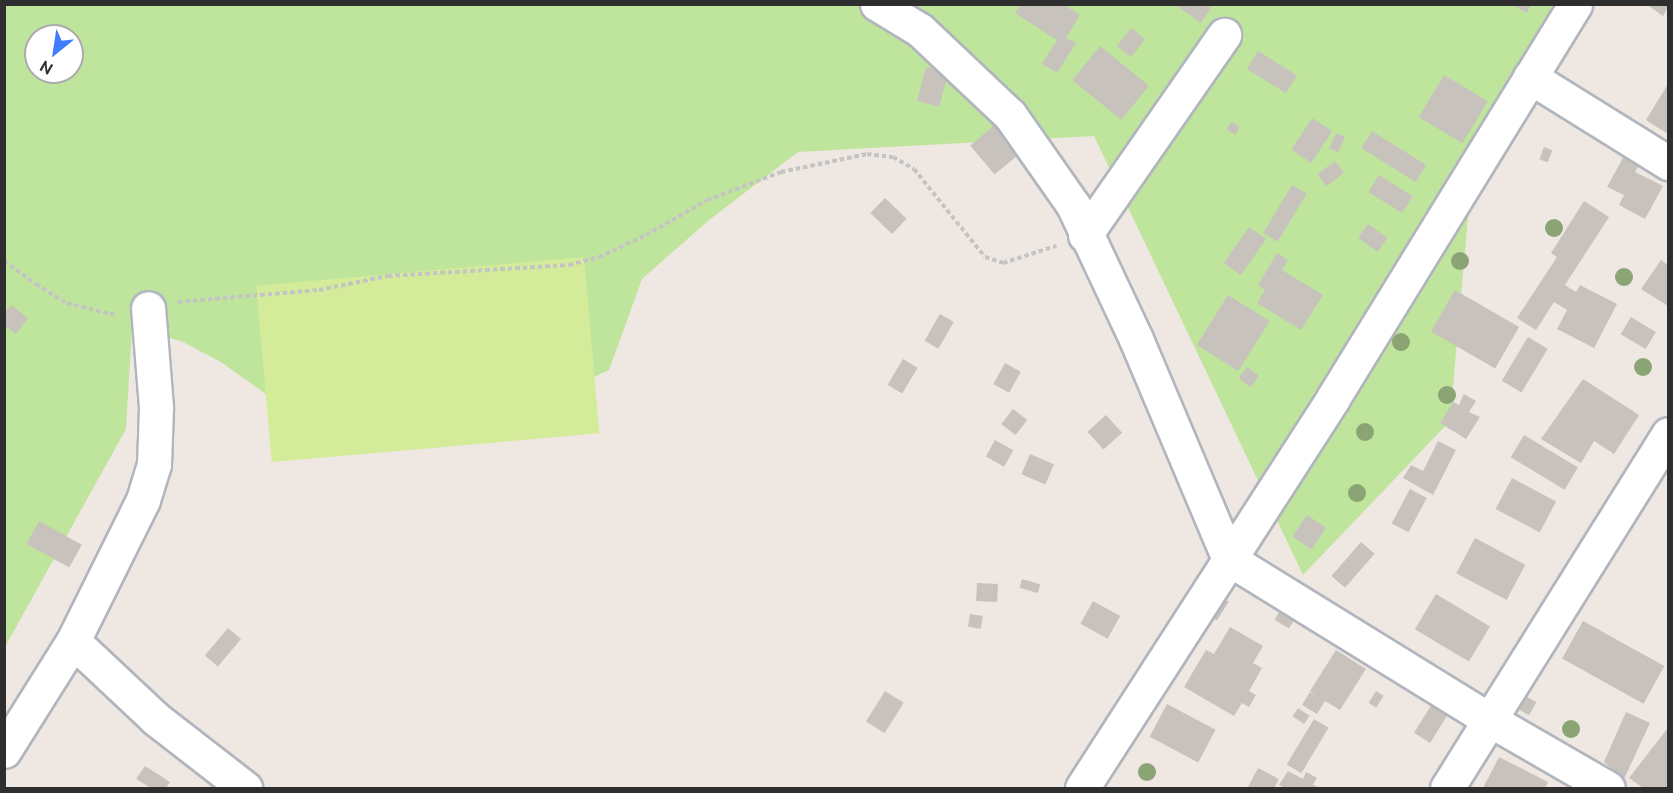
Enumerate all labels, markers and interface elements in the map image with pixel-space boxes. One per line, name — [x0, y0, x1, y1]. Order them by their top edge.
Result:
north arrow — [24, 24, 84, 84]
text: N — [36, 57, 56, 79]

